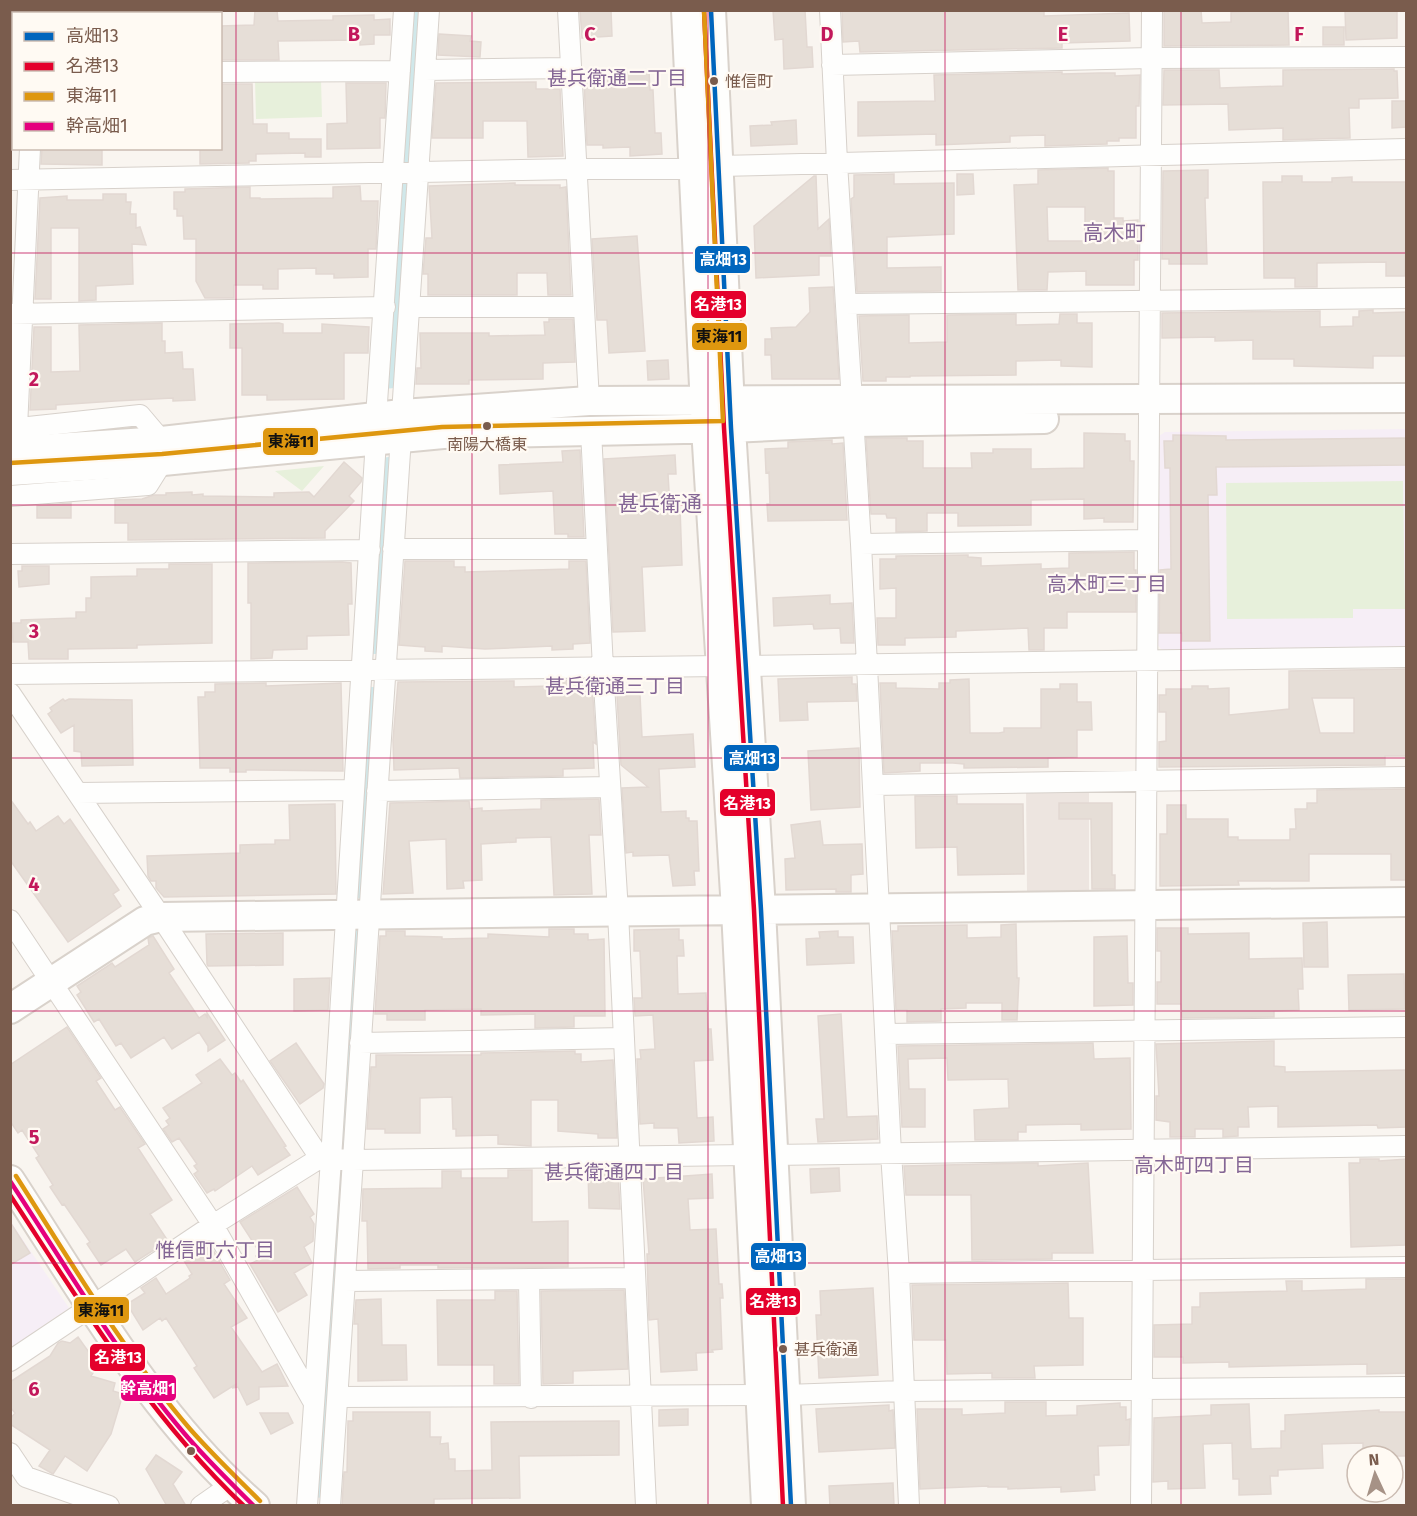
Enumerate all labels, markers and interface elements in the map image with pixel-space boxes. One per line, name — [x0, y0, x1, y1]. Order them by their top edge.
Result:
legend — [12, 12, 222, 150]
text: B — [348, 22, 360, 46]
text: C — [584, 22, 596, 46]
text: D — [820, 22, 834, 46]
text: E — [1058, 22, 1068, 46]
text: F — [1294, 22, 1304, 46]
text: 高畑13 — [66, 25, 119, 47]
text: 名港13 — [66, 55, 119, 77]
district label: 甚兵衛通二丁目 — [547, 66, 687, 90]
place label: 惟信町 — [725, 72, 773, 91]
marker: 惟信町 — [708, 75, 720, 87]
text: 東海11 — [66, 85, 117, 107]
text: 幹高畑1 — [66, 115, 128, 137]
district label: 高木町 — [1083, 220, 1146, 246]
line badge: 高畑13 — [694, 245, 751, 274]
text: 高畑13 — [699, 250, 747, 269]
line badge: 名港13 — [690, 290, 747, 319]
text: 名港13 — [694, 295, 742, 314]
line badge: 東海11 — [691, 322, 748, 351]
text: 東海11 — [696, 327, 742, 346]
text: 2 — [29, 367, 39, 391]
marker: 南陽大橋東 — [481, 420, 493, 432]
line badge: 東海11 — [262, 427, 319, 456]
text: 東海11 — [268, 432, 314, 451]
place label: 南陽大橋東 — [447, 435, 527, 454]
district label: 甚兵衛通 — [618, 491, 702, 517]
district label: 高木町三丁目 — [1047, 572, 1167, 596]
text: 3 — [28, 619, 39, 643]
district label: 甚兵衛通三丁目 — [545, 674, 685, 698]
line badge: 高畑13 — [723, 744, 780, 772]
text: 高畑13 — [728, 749, 776, 768]
line badge: 名港13 — [719, 788, 776, 817]
text: 名港13 — [723, 794, 771, 813]
text: 4 — [28, 872, 40, 896]
text: 5 — [29, 1125, 40, 1149]
district label: 高木町四丁目 — [1134, 1153, 1254, 1177]
district label: 甚兵衛通四丁目 — [544, 1160, 684, 1184]
district label: 惟信町六丁目 — [155, 1238, 275, 1262]
line badge: 高畑13 — [750, 1242, 807, 1271]
text: 高畑13 — [754, 1247, 802, 1266]
line badge: 名港13 — [745, 1287, 801, 1316]
text: 名港13 — [749, 1292, 797, 1311]
line badge: 東海11 — [73, 1296, 130, 1324]
text: 東海11 — [78, 1301, 124, 1320]
place label: 甚兵衛通 — [794, 1340, 858, 1359]
line badge: 名港13 — [89, 1343, 146, 1372]
marker: 甚兵衛通 — [777, 1343, 789, 1355]
text: 名港13 — [94, 1348, 142, 1367]
line badge: 幹高畑1 — [120, 1374, 177, 1402]
text: 6 — [28, 1377, 40, 1401]
text: 幹高畑1 — [120, 1379, 176, 1398]
north arrow — [1345, 1444, 1405, 1504]
unlabelled marker — [185, 1445, 197, 1457]
text: N — [1368, 1450, 1380, 1469]

